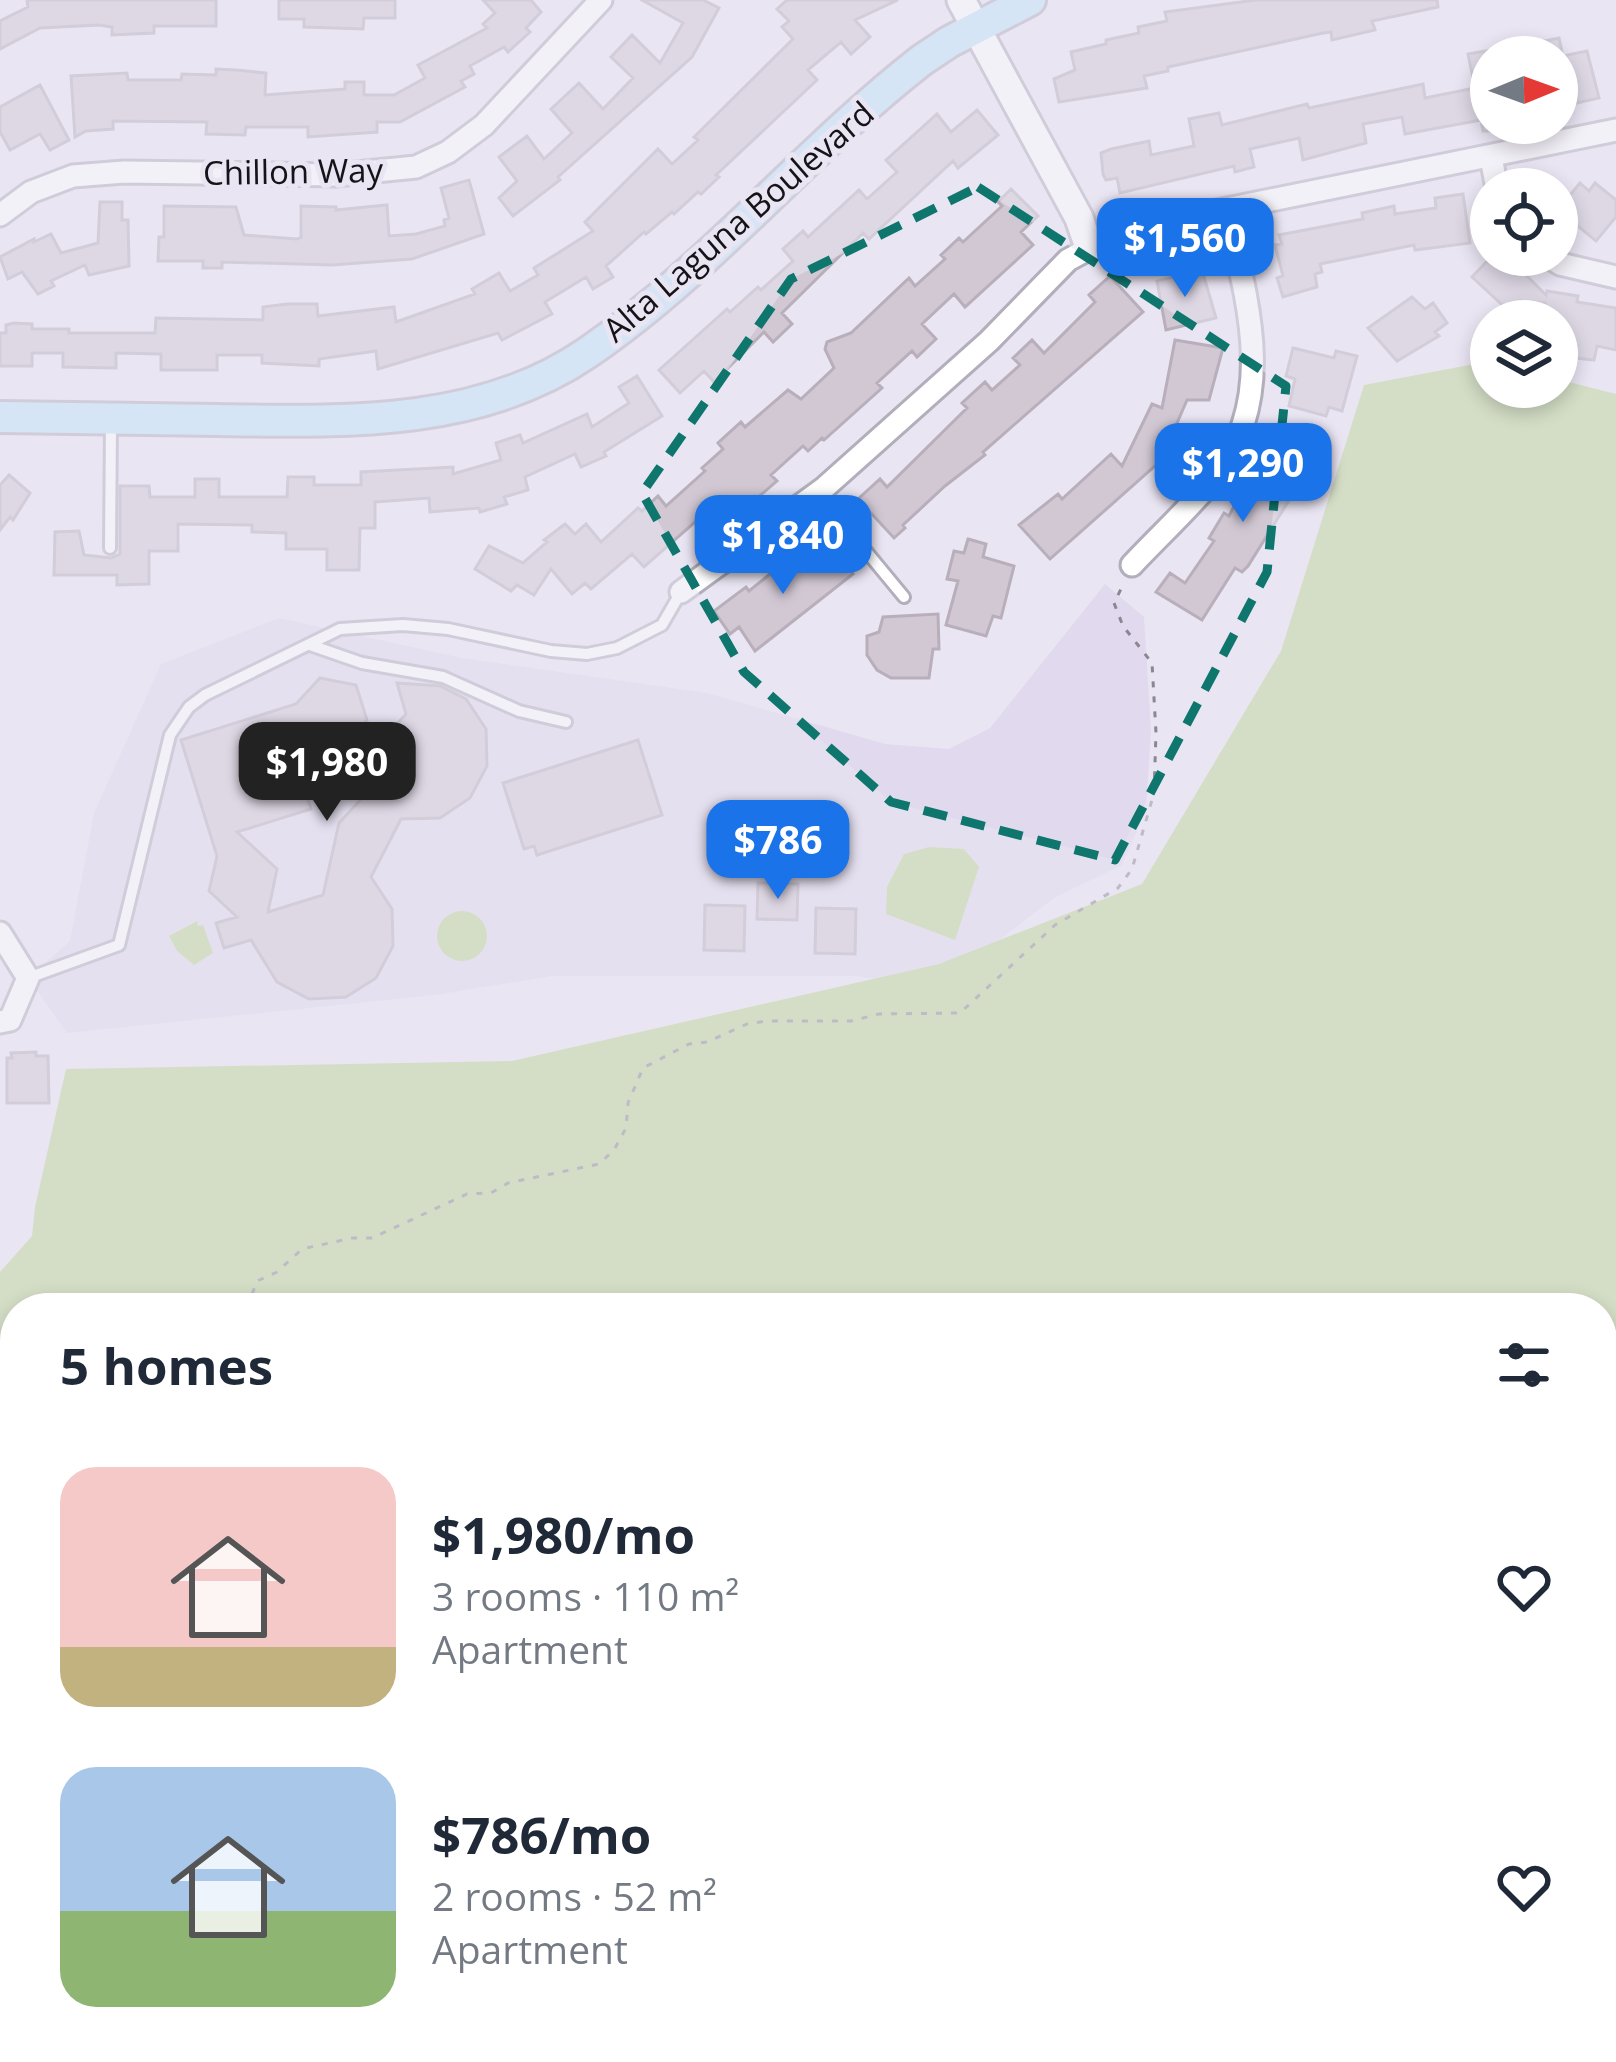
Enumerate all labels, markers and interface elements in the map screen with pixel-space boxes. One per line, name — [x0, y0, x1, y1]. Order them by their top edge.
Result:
north arrow — [1470, 36, 1578, 144]
map controls — [1470, 36, 1578, 408]
street label: Alta Laguna Boulevard — [593, 91, 883, 351]
street label: Chillon Way — [203, 147, 384, 195]
button: locate — [1470, 168, 1578, 276]
pin: $1,560 — [1087, 198, 1283, 300]
text: $1,560 — [1124, 210, 1246, 263]
button: layers — [1470, 300, 1578, 408]
pin: $1,290 — [1145, 423, 1341, 525]
text: $1,290 — [1182, 435, 1304, 488]
pin: $1,840 — [685, 495, 881, 597]
text: $1,840 — [722, 507, 844, 560]
pin: $1,980 — [229, 722, 425, 824]
text: $1,980 — [266, 734, 388, 787]
pin: $786 — [707, 800, 849, 902]
text: $786 — [733, 812, 823, 865]
text: 5 homes — [60, 1330, 273, 1400]
icon: filters — [1491, 1332, 1557, 1398]
text: $1,980/mo — [432, 1499, 695, 1569]
icon: home — [156, 1515, 300, 1659]
icon: heart — [1491, 1554, 1557, 1620]
text: 3 rooms · 110 m² — [432, 1569, 739, 1622]
text: Apartment — [432, 1622, 628, 1675]
text: $786/mo — [432, 1799, 651, 1869]
icon: home — [156, 1815, 300, 1959]
icon: heart — [1491, 1854, 1557, 1920]
text: 2 rooms · 52 m² — [432, 1869, 717, 1922]
text: Apartment — [432, 1922, 628, 1975]

